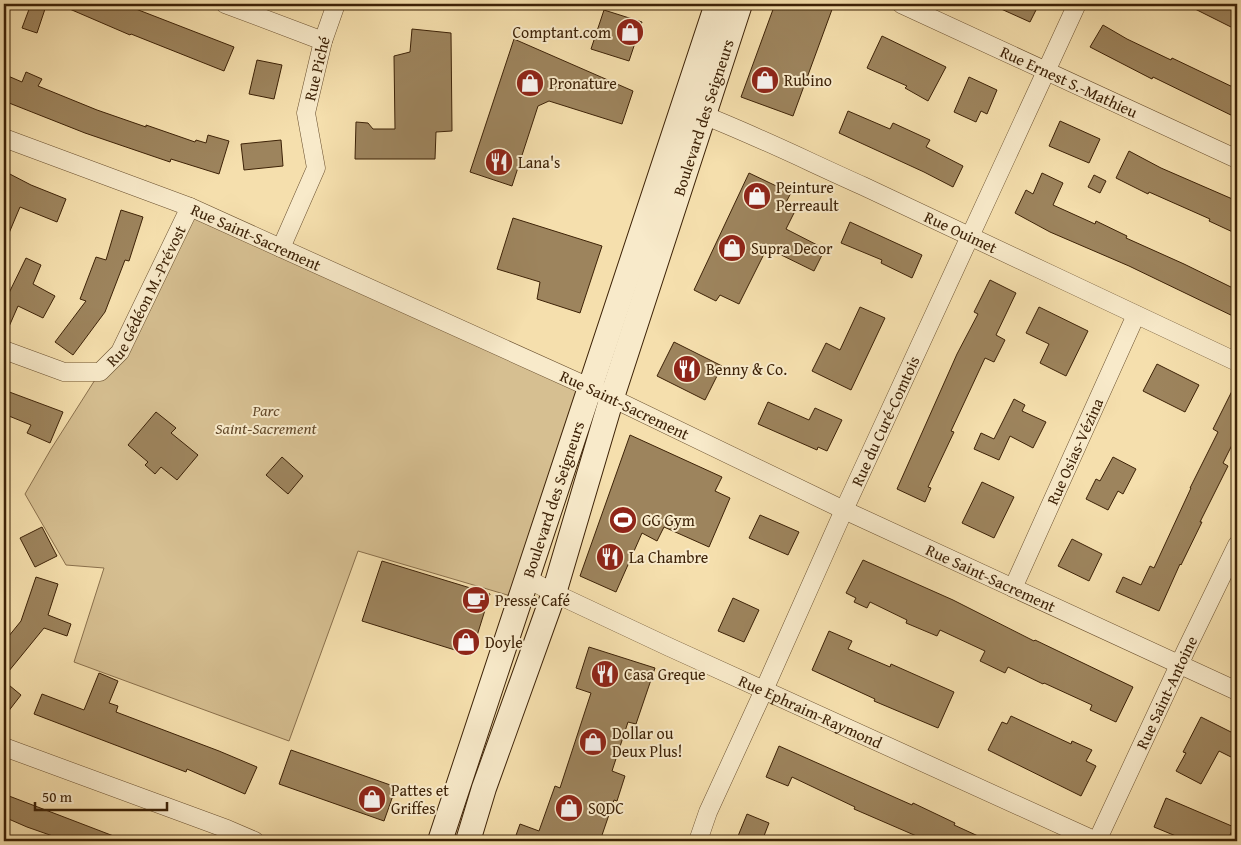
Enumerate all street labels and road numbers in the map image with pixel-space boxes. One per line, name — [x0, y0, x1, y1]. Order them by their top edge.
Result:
street label: Rue Piché — [297, 33, 336, 103]
street label: Boulevard des Seigneurs — [666, 36, 740, 199]
street label: Rue Ernest S.-Mathieu — [996, 39, 1142, 124]
street label: Rue Saint-Sacrement — [187, 197, 325, 277]
street label: Rue Ouimet — [921, 204, 1002, 260]
street label: Rue Gédéon M.-Prévost — [100, 221, 192, 372]
street label: Rue du Curé-Comtois — [845, 352, 925, 490]
street label: Rue Saint-Sacrement — [556, 364, 694, 446]
street label: Rue Osias-Vézina — [1040, 394, 1109, 509]
street label: Boulevard des Seigneurs — [516, 418, 590, 581]
street label: Rue Saint-Sacrement — [922, 537, 1060, 618]
street label: Rue Saint-Antoine — [1130, 632, 1203, 753]
street label: Rue Ephraim-Raymond — [735, 668, 887, 755]

